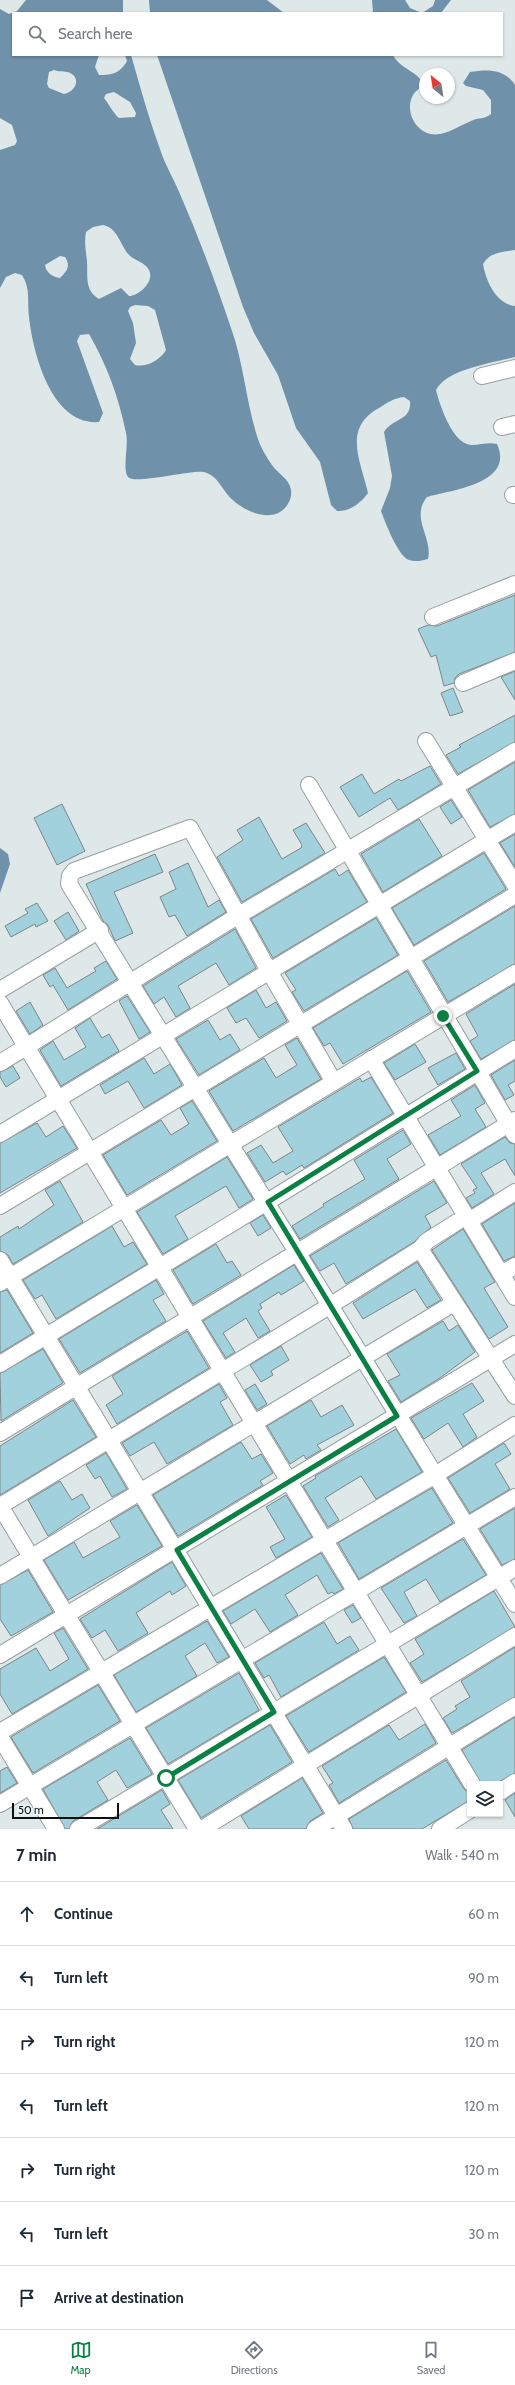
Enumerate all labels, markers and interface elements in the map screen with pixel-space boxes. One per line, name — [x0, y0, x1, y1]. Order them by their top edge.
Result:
search box — [12, 12, 503, 56]
icon: search — [26, 23, 48, 45]
text: Search here — [58, 25, 133, 43]
north arrow — [419, 68, 455, 104]
route end — [434, 1007, 452, 1025]
route start — [157, 1769, 175, 1787]
map controls — [467, 1781, 503, 1817]
button: layers — [467, 1781, 503, 1817]
scale bar — [12, 1801, 119, 1820]
text: 50 m — [18, 1803, 44, 1817]
text: 7 min — [16, 1845, 57, 1865]
text: Walk · 540 m — [425, 1847, 499, 1863]
icon: ahead — [16, 1903, 38, 1925]
text: Continue — [54, 1905, 113, 1923]
text: 60 m — [468, 1906, 499, 1922]
icon: left — [16, 1967, 38, 1989]
text: Turn left — [54, 1969, 108, 1987]
text: 90 m — [468, 1970, 499, 1986]
icon: right — [16, 2031, 38, 2053]
text: Turn right — [54, 2033, 115, 2051]
text: 120 m — [465, 2034, 499, 2050]
icon: left — [16, 2095, 38, 2117]
text: Turn left — [54, 2097, 108, 2115]
text: 120 m — [465, 2098, 499, 2114]
icon: right — [16, 2159, 38, 2181]
text: Turn right — [54, 2161, 115, 2179]
text: 120 m — [465, 2162, 499, 2178]
icon: left — [16, 2223, 38, 2245]
text: Turn left — [54, 2225, 108, 2243]
text: 30 m — [469, 2226, 499, 2242]
icon: arrive — [16, 2287, 38, 2309]
text: Arrive at destination — [54, 2289, 184, 2307]
tab: Map — [70, 2339, 92, 2377]
tab: Directions — [231, 2339, 278, 2377]
tab: Saved — [417, 2339, 445, 2377]

